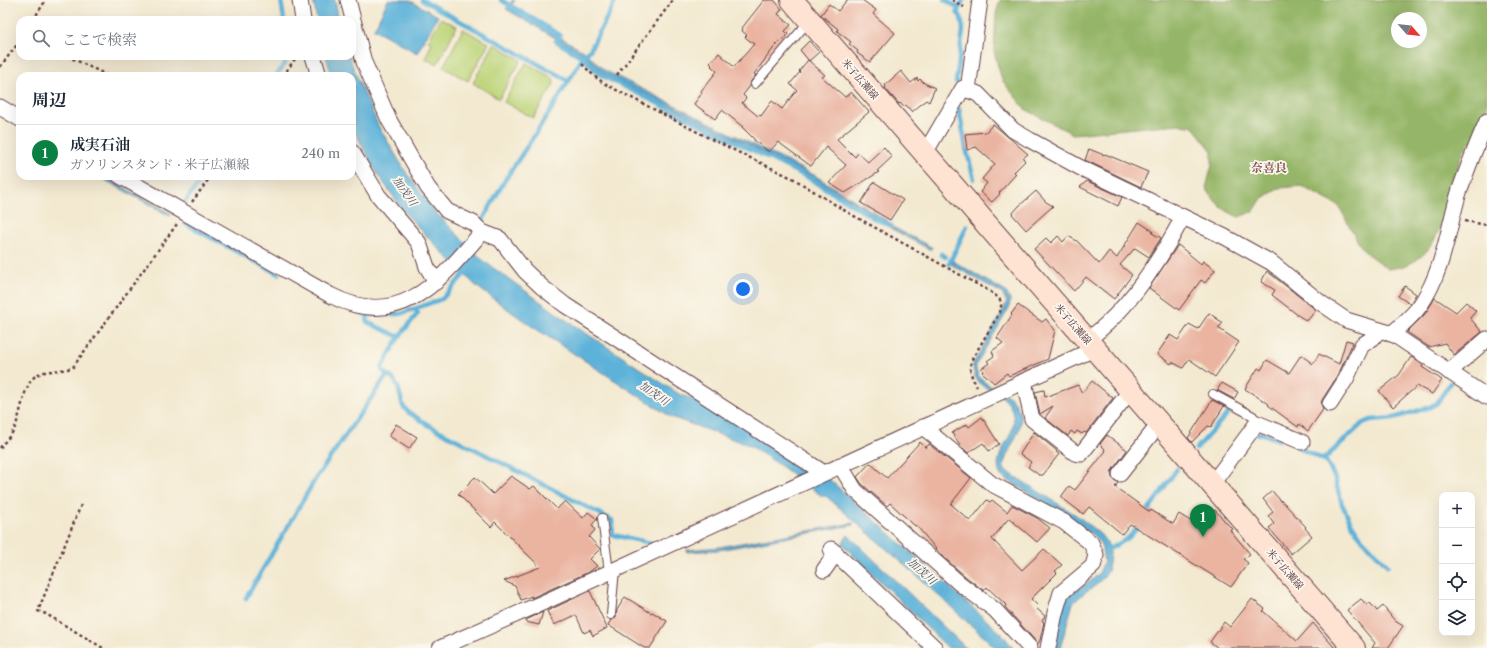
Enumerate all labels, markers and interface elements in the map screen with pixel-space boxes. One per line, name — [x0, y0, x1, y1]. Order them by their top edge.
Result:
north arrow — [1391, 12, 1427, 48]
search box — [16, 16, 356, 60]
icon: search — [30, 27, 52, 49]
text: ここで検索 — [62, 30, 137, 49]
street label: 米子広瀬線 — [839, 56, 881, 102]
text: 周辺 — [32, 90, 66, 110]
text: 成実石油 — [70, 135, 130, 154]
text: 1 — [42, 145, 48, 161]
text: 240 m — [301, 145, 340, 161]
text: ガソリンスタンド · 米子広瀬線 — [70, 156, 249, 172]
district label: 奈喜良 — [1251, 160, 1287, 175]
water label: 加茂川 — [390, 173, 421, 209]
your location — [733, 279, 753, 299]
street label: 米子広瀬線 — [1052, 301, 1094, 347]
water label: 加茂川 — [636, 378, 672, 409]
map controls — [1439, 492, 1475, 636]
button: + — [1439, 492, 1475, 528]
pin: 1 — [1190, 504, 1216, 537]
button: − — [1439, 528, 1475, 564]
street label: 米子広瀬線 — [1264, 546, 1306, 592]
water label: 加茂川 — [905, 555, 940, 588]
button: locate — [1439, 564, 1475, 600]
button: layers — [1439, 600, 1475, 636]

